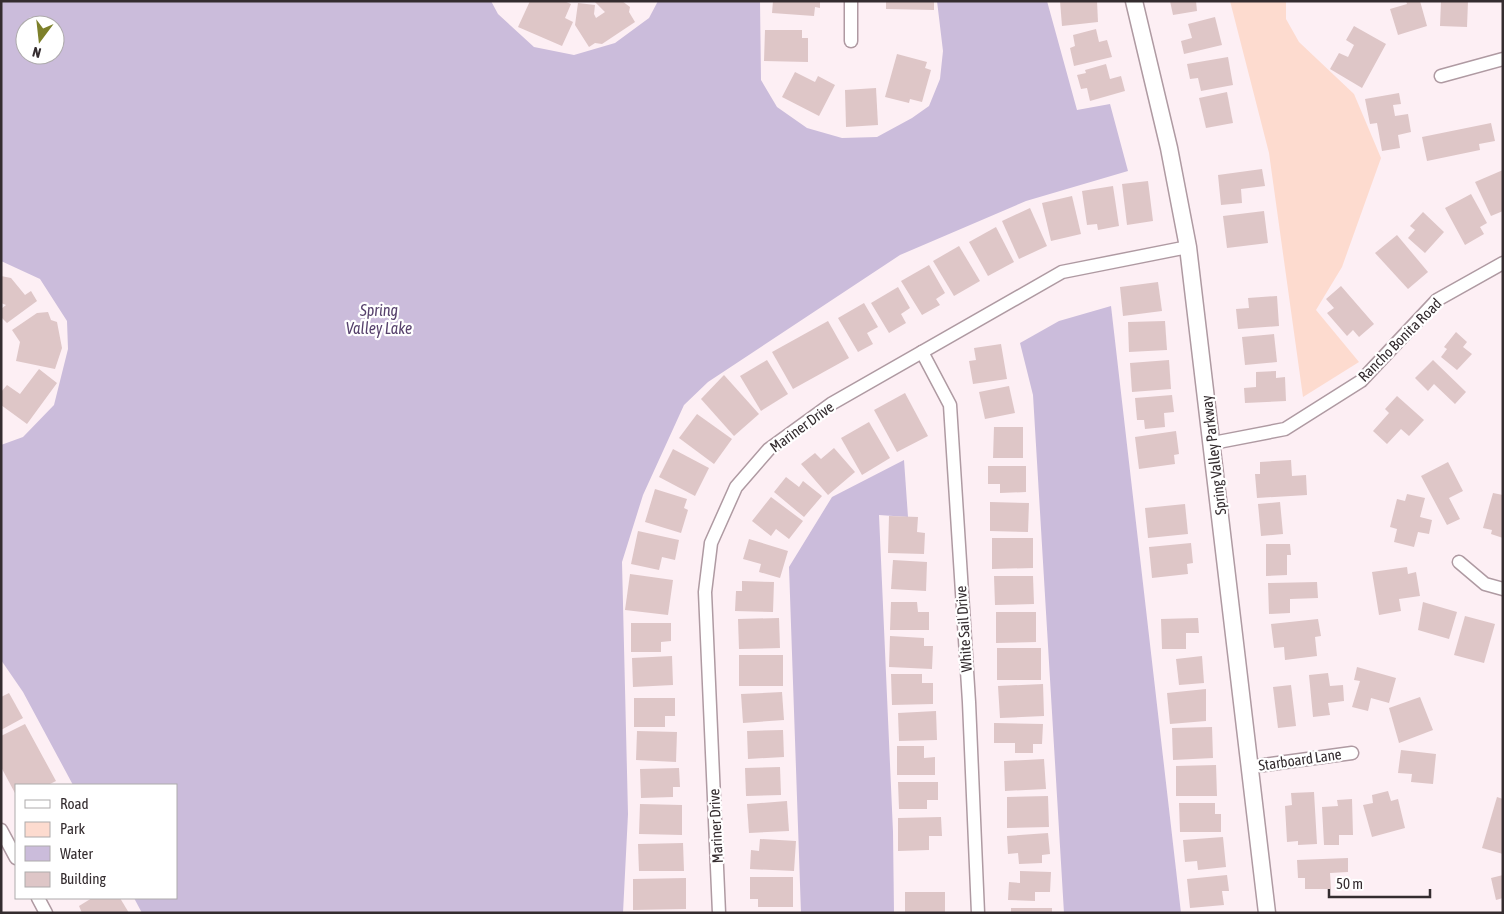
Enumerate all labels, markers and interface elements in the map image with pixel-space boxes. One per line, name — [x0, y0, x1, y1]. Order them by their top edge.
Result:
north arrow — [15, 15, 65, 65]
text: N — [31, 44, 43, 61]
street label: Rancho Bonita Road — [1355, 295, 1445, 385]
water label: Spring Valley Lake — [346, 301, 412, 338]
street label: Spring Valley Parkway — [1198, 394, 1229, 516]
street label: Mariner Drive — [767, 398, 837, 455]
street label: White Sail Drive — [952, 585, 975, 673]
street label: Starboard Lane — [1257, 745, 1343, 774]
legend — [15, 784, 178, 899]
street label: Mariner Drive — [705, 788, 726, 864]
text: Road — [60, 795, 89, 812]
text: Park — [60, 820, 85, 837]
text: Water — [60, 845, 93, 862]
scale bar — [1329, 866, 1430, 898]
text: Building — [60, 870, 106, 887]
text: 50 m — [1336, 875, 1363, 892]

